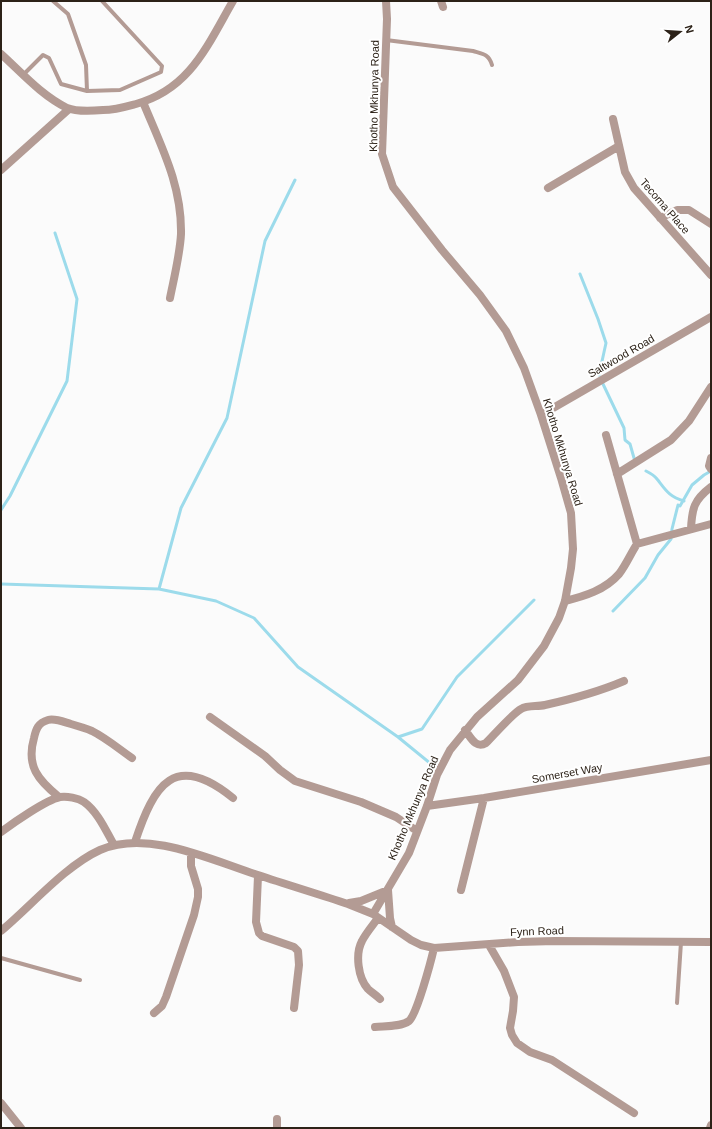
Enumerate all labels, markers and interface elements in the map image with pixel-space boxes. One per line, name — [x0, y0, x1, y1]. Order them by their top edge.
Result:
north arrow — [660, 12, 700, 52]
text: N — [683, 24, 696, 35]
street label: Khotho Mkhunya Road — [367, 40, 381, 152]
street label: Tecoma Place — [638, 176, 692, 236]
street label: Saltwood Road — [586, 332, 656, 380]
street label: Khotho Mkhunya Road — [541, 397, 585, 507]
street label: Khotho Mkhunya Road — [386, 754, 440, 862]
street label: Somerset Way — [531, 761, 604, 785]
street label: Fynn Road — [510, 924, 564, 938]

